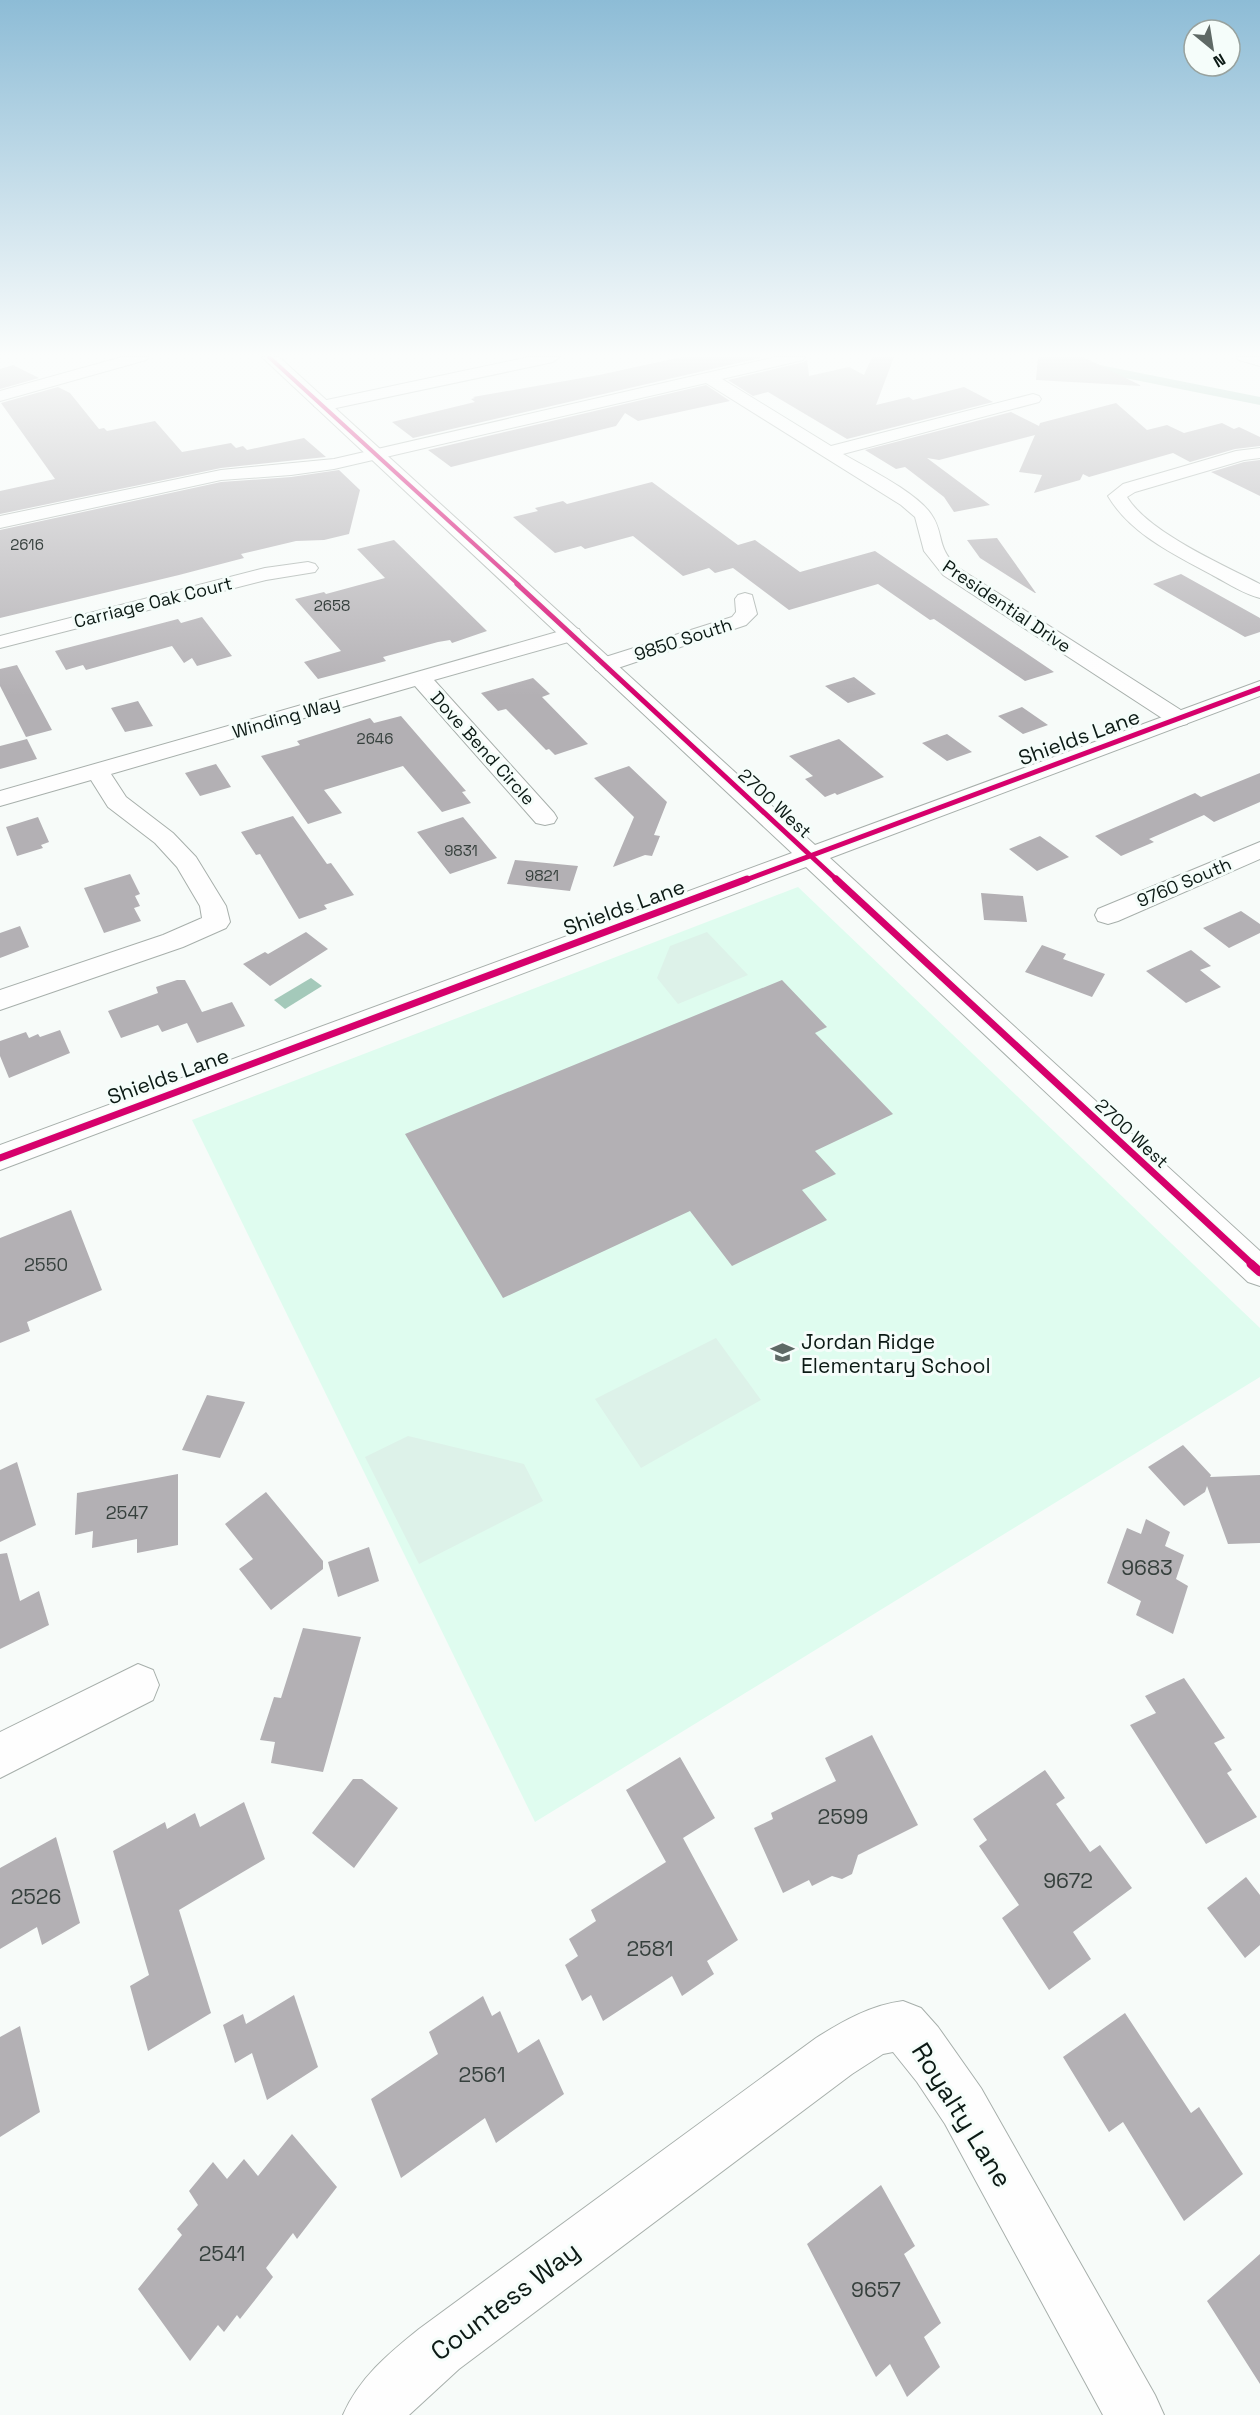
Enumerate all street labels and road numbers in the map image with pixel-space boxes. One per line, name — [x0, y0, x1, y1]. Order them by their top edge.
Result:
street label: Presidential Drive — [938, 555, 1076, 657]
street label: Carriage Oak Court — [71, 571, 235, 633]
street label: 9850 South — [631, 612, 735, 666]
street label: Dove Bend Circle — [426, 686, 540, 810]
street label: Winding Way — [229, 691, 343, 743]
street label: Shields Lane — [1015, 703, 1143, 771]
street label: 2700 West — [734, 763, 816, 843]
street label: 9760 South — [1133, 852, 1235, 912]
street label: Shields Lane — [560, 873, 688, 941]
street label: Shields Lane — [104, 1042, 232, 1110]
street label: 2700 West — [1091, 1093, 1173, 1173]
street label: Royalty Lane — [904, 2036, 1020, 2194]
street label: Countess Way — [424, 2234, 586, 2368]

